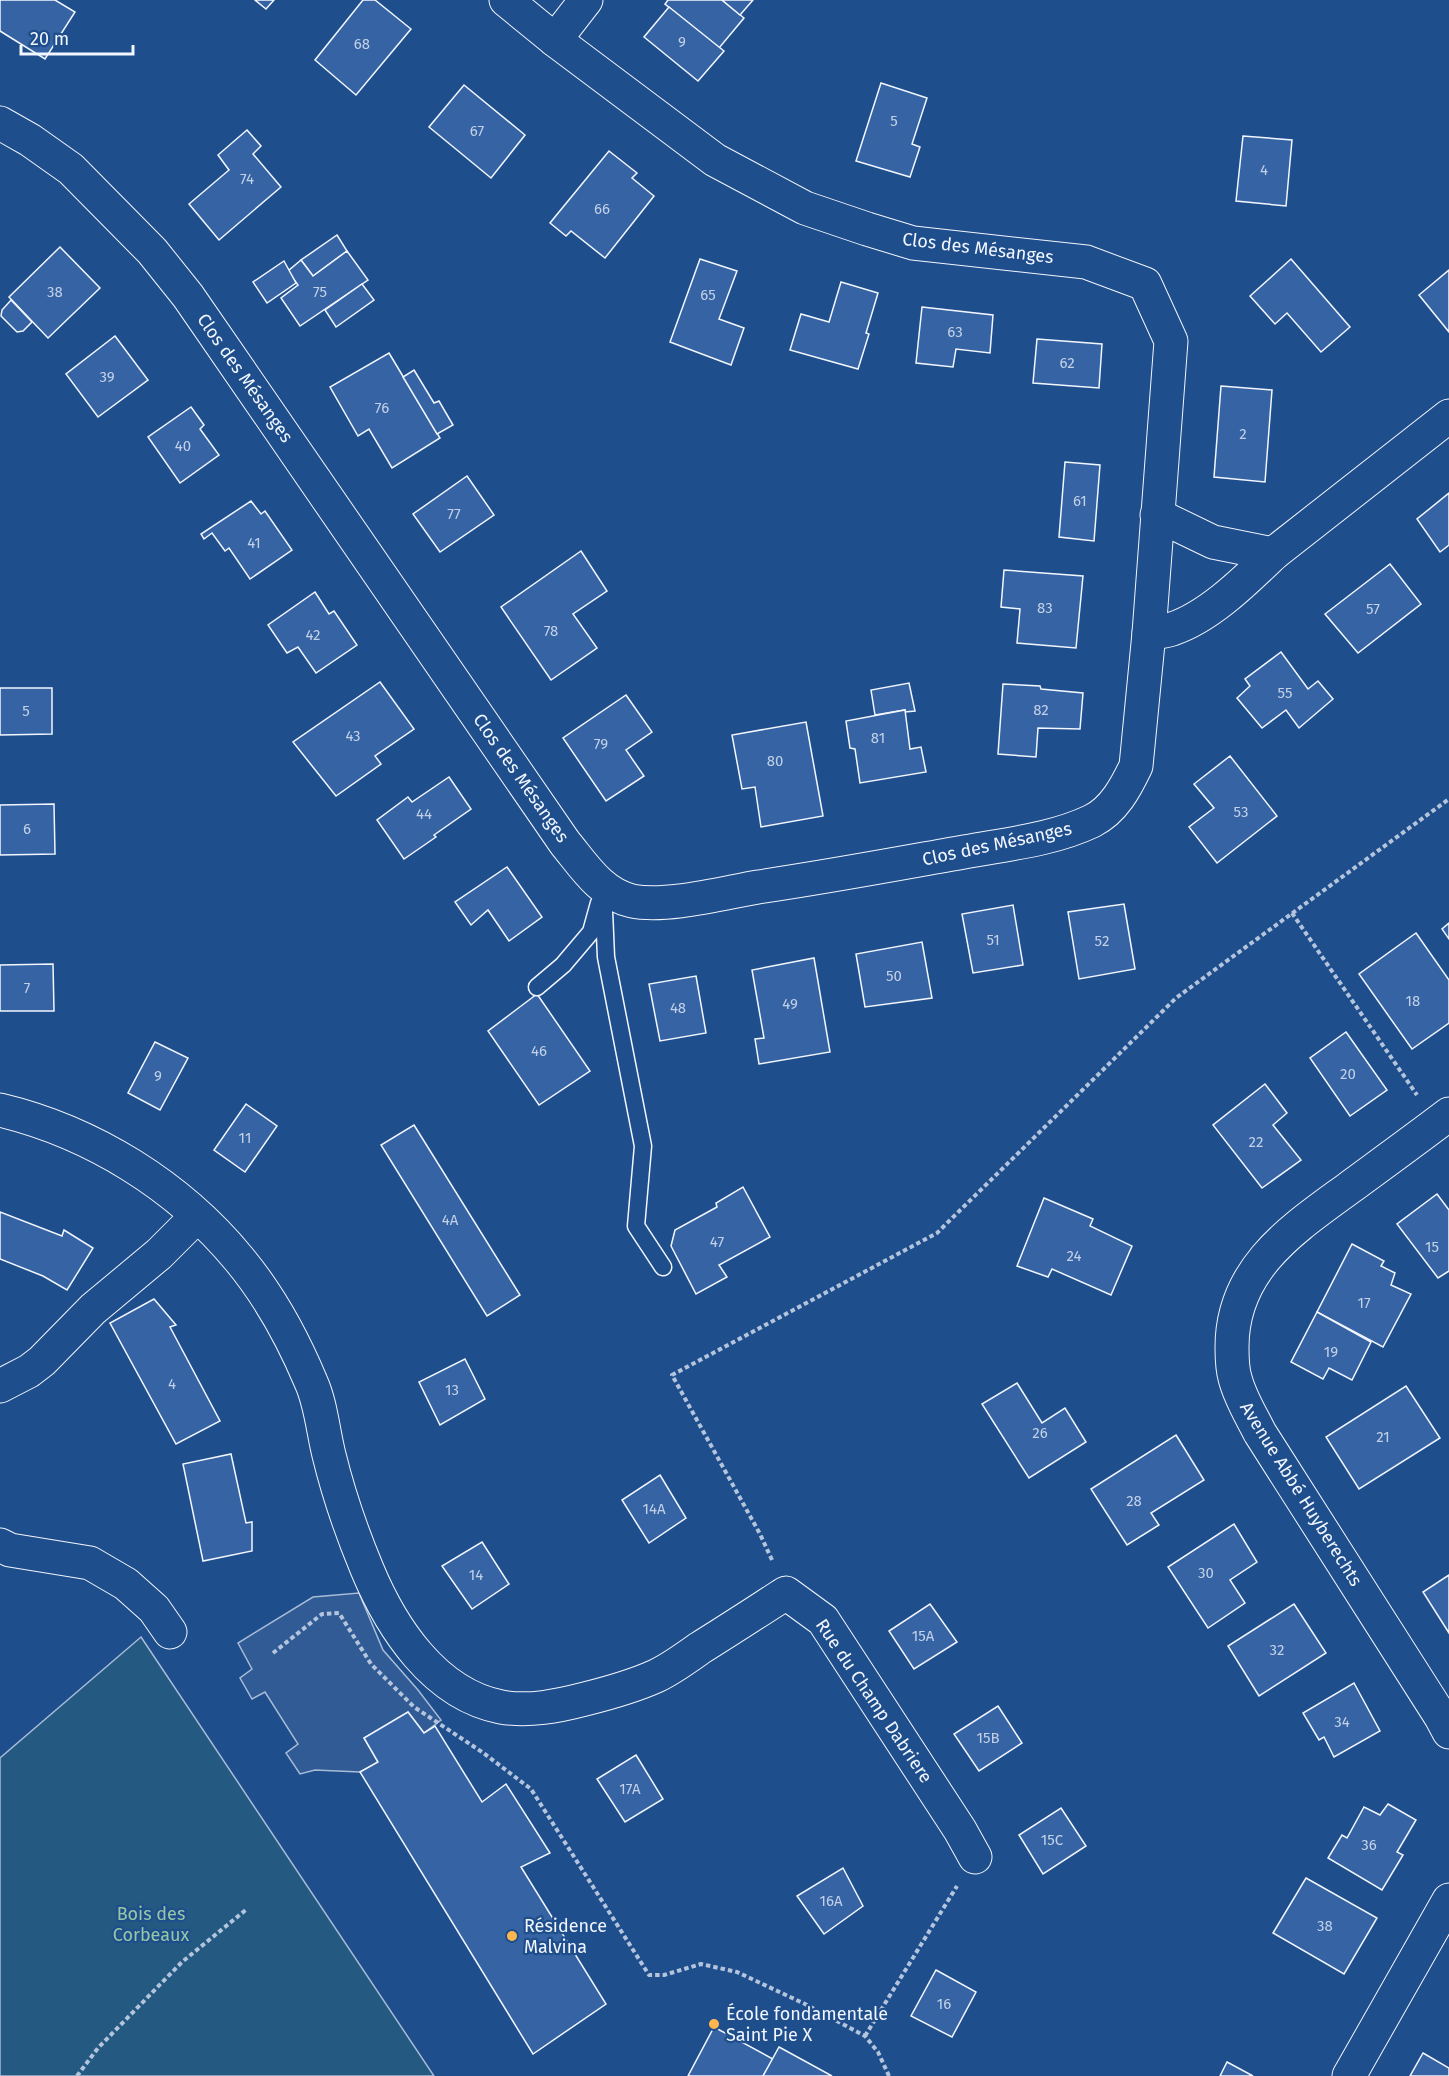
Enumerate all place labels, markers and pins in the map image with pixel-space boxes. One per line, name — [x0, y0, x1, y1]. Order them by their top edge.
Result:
place label: Résidence Malvina — [524, 1915, 607, 1958]
marker: Résidence Malvina — [505, 1929, 519, 1943]
place label: École fondamentale Saint Pie X — [726, 2002, 888, 2046]
marker: École fondamentale Saint Pie X — [707, 2017, 721, 2031]

